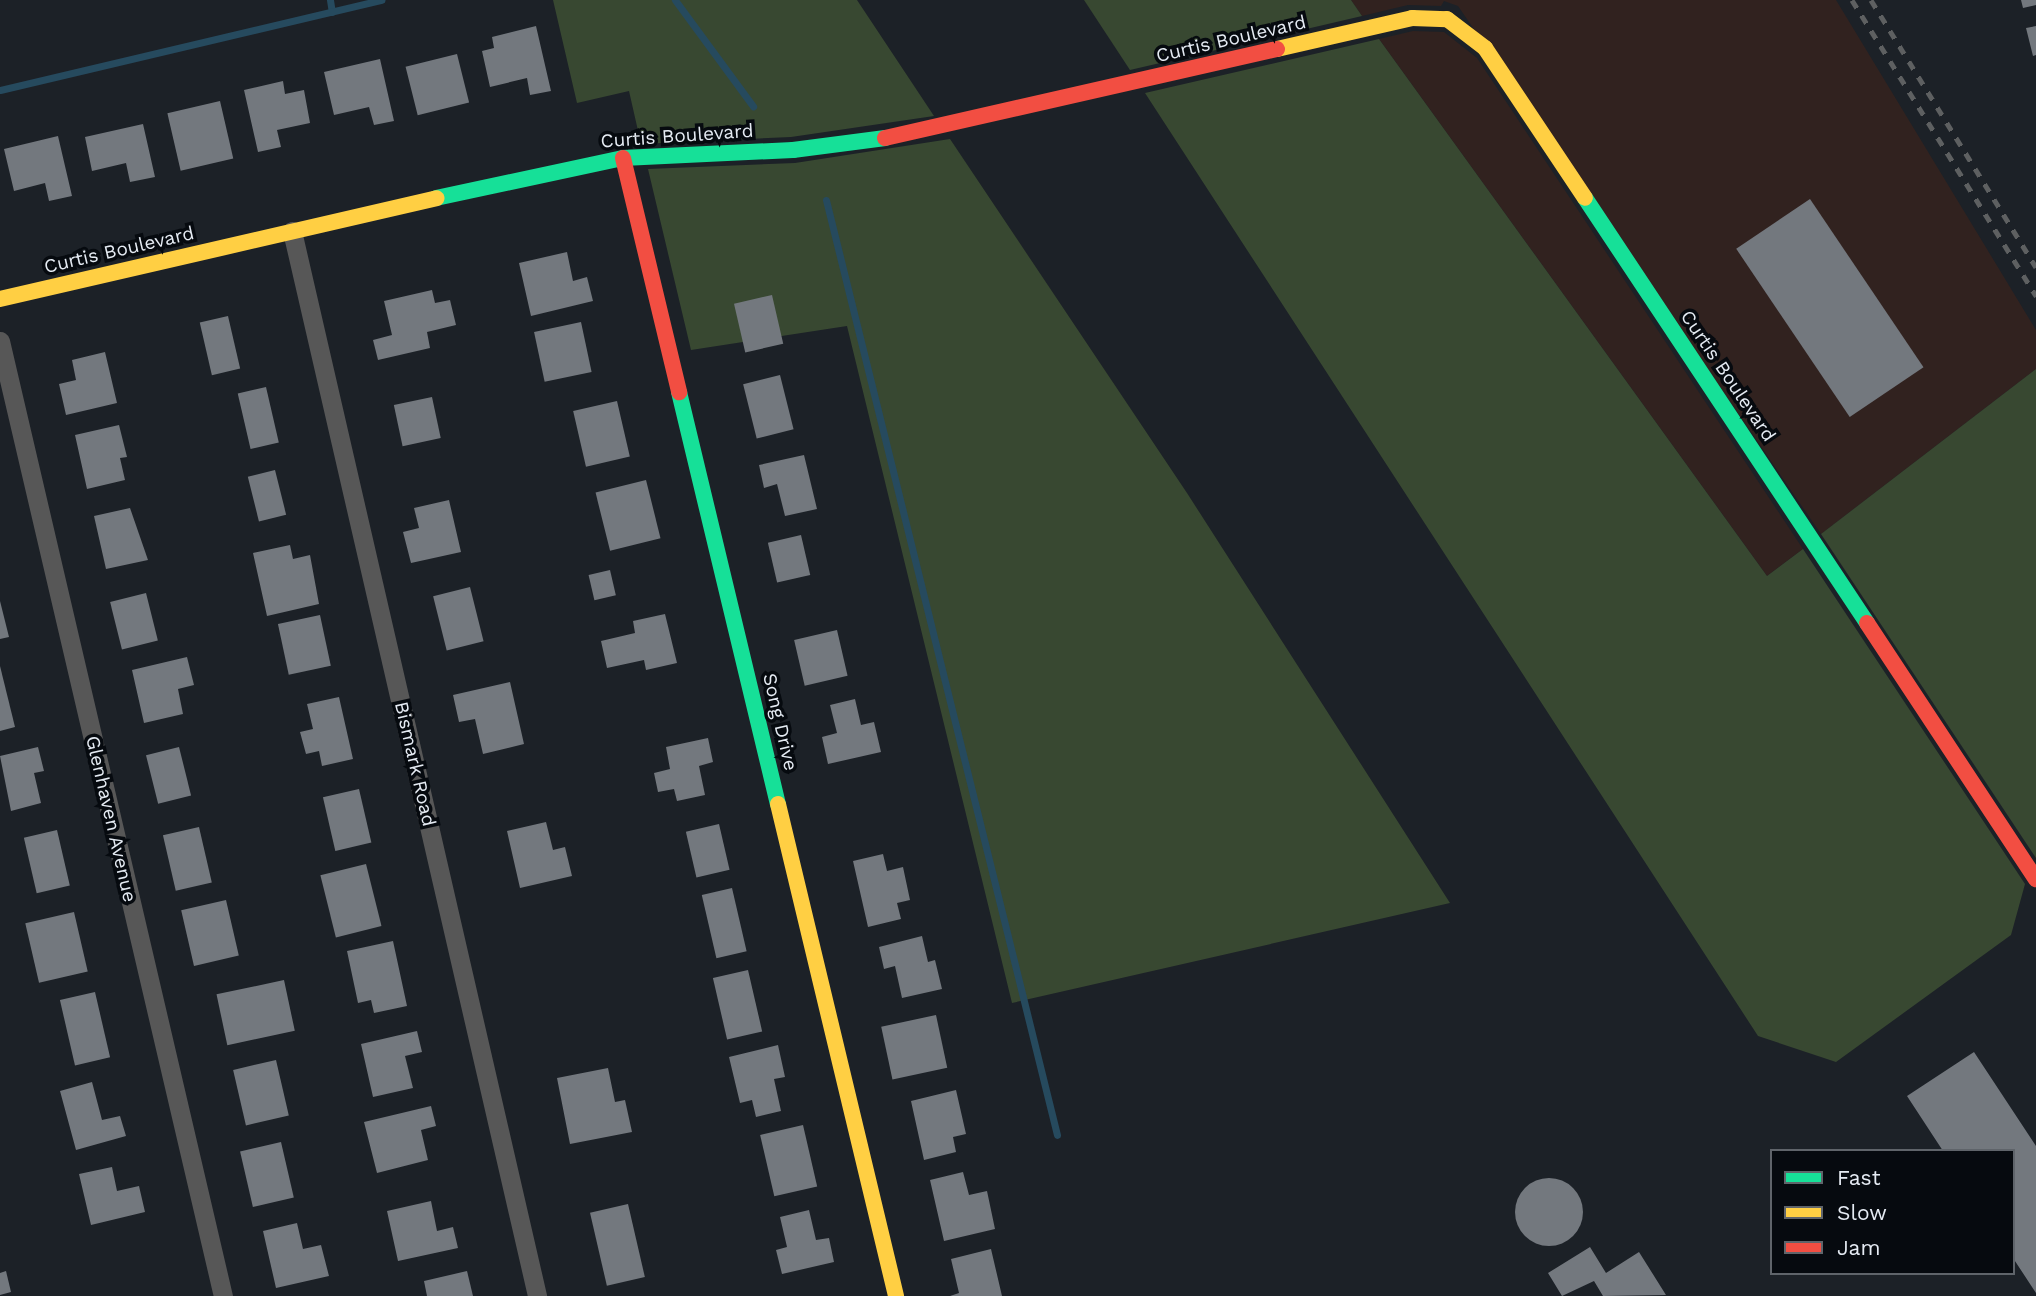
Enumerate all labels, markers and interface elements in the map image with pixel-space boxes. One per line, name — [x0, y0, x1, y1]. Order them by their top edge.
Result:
street label: Curtis Boulevard — [1154, 11, 1308, 67]
street label: Curtis Boulevard — [600, 119, 754, 153]
street label: Curtis Boulevard — [42, 222, 196, 278]
street label: Curtis Boulevard — [1676, 306, 1780, 446]
street label: Song Drive — [758, 671, 802, 773]
street label: Bismark Road — [390, 699, 440, 829]
street label: Glenhaven Avenue — [81, 733, 141, 905]
legend — [1770, 1149, 2015, 1275]
text: Fast — [1837, 1165, 1881, 1190]
text: Slow — [1837, 1200, 1887, 1225]
text: Jam — [1837, 1235, 1880, 1260]

